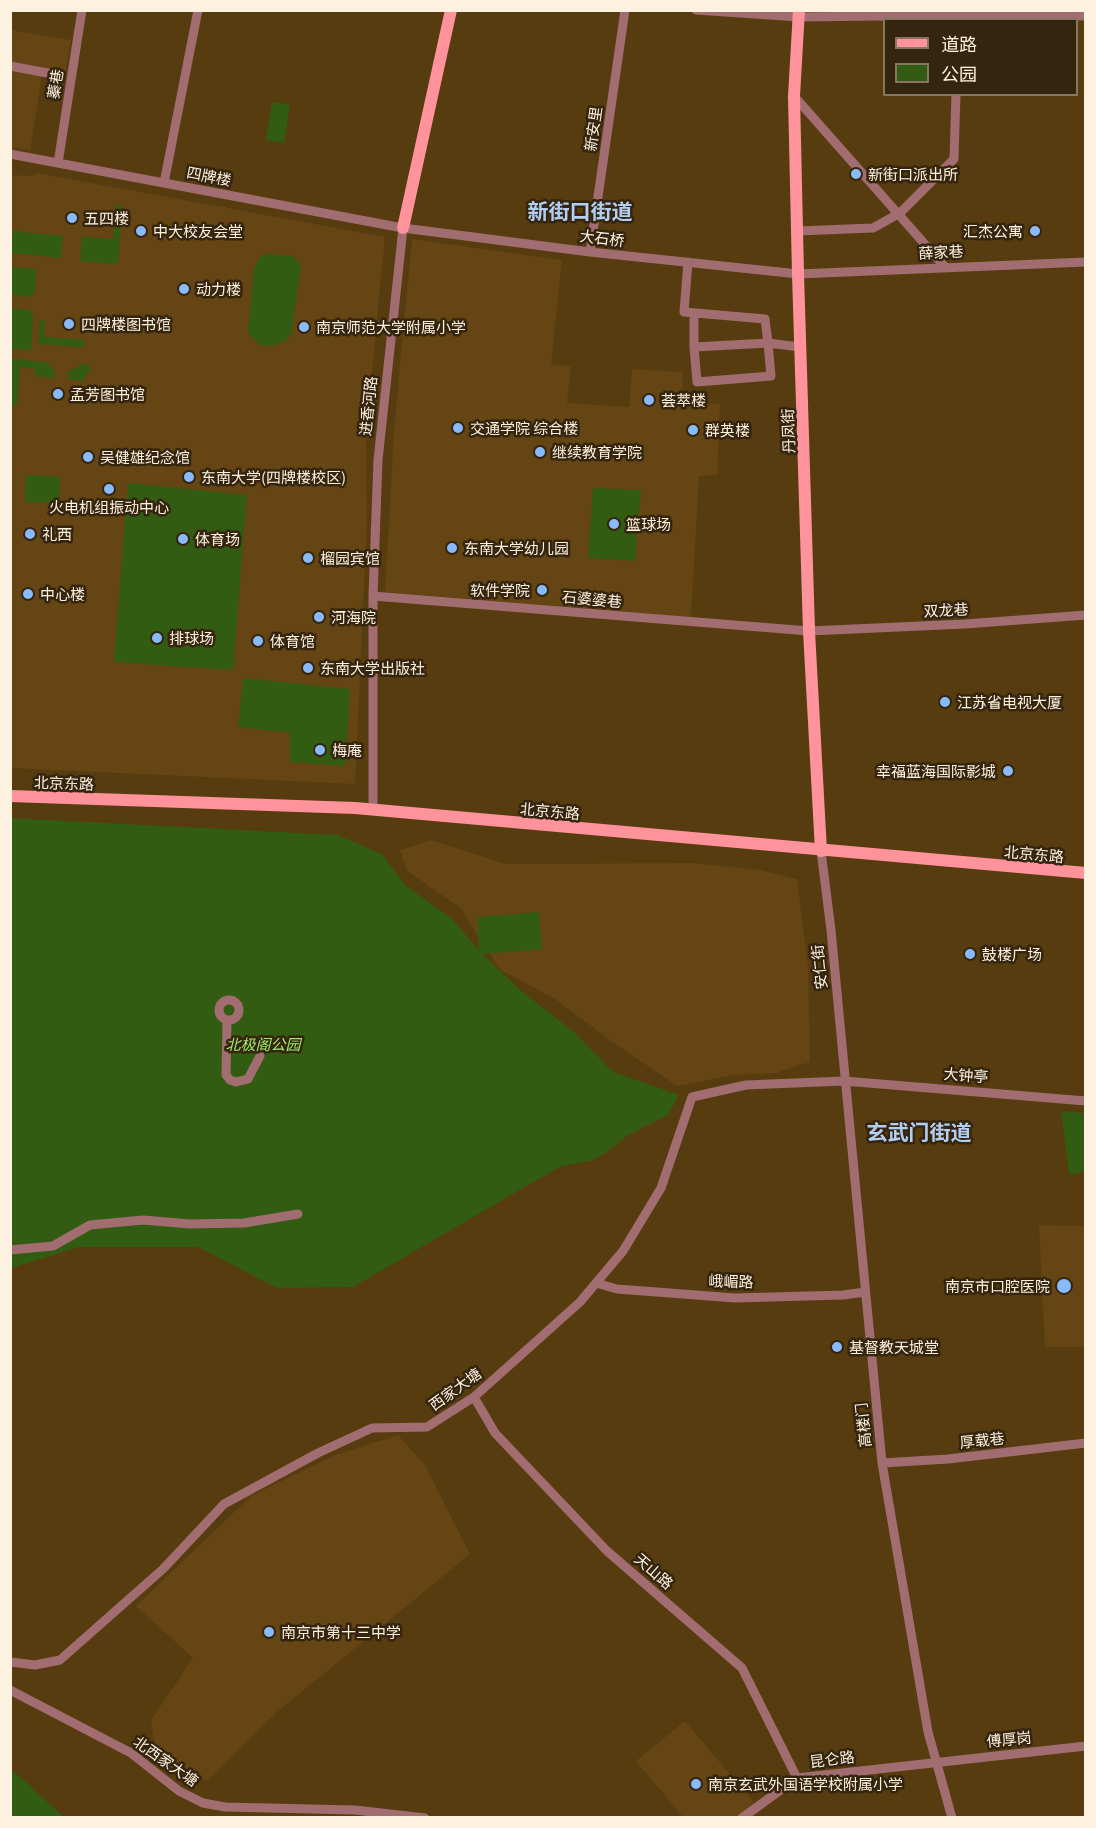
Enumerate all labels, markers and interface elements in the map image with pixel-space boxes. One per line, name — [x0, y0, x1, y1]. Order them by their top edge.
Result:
legend — [883, 18, 1078, 96]
text: 道路 — [941, 30, 977, 56]
text: 公园 — [941, 60, 977, 86]
street label: 蓁巷 — [44, 68, 66, 100]
street label: 新安里 — [581, 105, 605, 153]
street label: 四牌楼 — [185, 163, 233, 189]
place label: 新街口派出所 — [868, 165, 958, 183]
marker: 新街口派出所 — [849, 167, 863, 181]
district label: 新街口街道 — [528, 198, 632, 224]
place label: 五四楼 — [84, 209, 129, 227]
marker: 五四楼 — [65, 211, 79, 225]
place label: 中大校友会堂 — [153, 222, 243, 240]
place label: 汇杰公寓 — [963, 222, 1023, 240]
marker: 中大校友会堂 — [134, 224, 148, 238]
marker: 汇杰公寓 — [1028, 224, 1042, 238]
street label: 大石桥 — [579, 226, 625, 250]
street label: 薛家巷 — [918, 242, 964, 262]
place label: 动力楼 — [196, 280, 241, 298]
marker: 动力楼 — [177, 282, 191, 296]
place label: 四牌楼图书馆 — [81, 315, 171, 333]
marker: 四牌楼图书馆 — [62, 317, 76, 331]
place label: 南京师范大学附属小学 — [316, 318, 466, 336]
marker: 南京师范大学附属小学 — [297, 320, 311, 334]
street label: 进香河路 — [356, 375, 380, 437]
place label: 孟芳图书馆 — [70, 385, 145, 403]
marker: 孟芳图书馆 — [51, 387, 65, 401]
place label: 荟萃楼 — [661, 391, 706, 409]
marker: 荟萃楼 — [642, 393, 656, 407]
street label: 丹凤街 — [778, 408, 798, 454]
place label: 交通学院 综合楼 — [470, 419, 578, 437]
marker: 交通学院 综合楼 — [451, 421, 465, 435]
place label: 群英楼 — [705, 421, 750, 439]
marker: 群英楼 — [686, 423, 700, 437]
place label: 继续教育学院 — [552, 443, 642, 461]
marker: 继续教育学院 — [533, 445, 547, 459]
place label: 吴健雄纪念馆 — [100, 448, 190, 466]
marker: 吴健雄纪念馆 — [81, 450, 95, 464]
place label: 东南大学(四牌楼校区) — [201, 468, 346, 486]
marker: 东南大学(四牌楼校区) — [182, 470, 196, 484]
marker: 火电机组振动中心 — [102, 482, 116, 496]
place label: 火电机组振动中心 — [49, 498, 169, 516]
place label: 篮球场 — [626, 515, 671, 533]
marker: 篮球场 — [607, 517, 621, 531]
place label: 礼西 — [42, 525, 72, 543]
marker: 礼西 — [23, 527, 37, 541]
place label: 体育场 — [195, 530, 240, 548]
marker: 体育场 — [176, 532, 190, 546]
place label: 东南大学幼儿园 — [464, 539, 569, 557]
marker: 东南大学幼儿园 — [445, 541, 459, 555]
place label: 榴园宾馆 — [320, 549, 380, 567]
marker: 榴园宾馆 — [301, 551, 315, 565]
place label: 软件学院 — [470, 581, 530, 599]
marker: 软件学院 — [535, 583, 549, 597]
place label: 中心楼 — [40, 585, 85, 603]
marker: 中心楼 — [21, 587, 35, 601]
street label: 石婆婆巷 — [561, 587, 623, 611]
street label: 双龙巷 — [923, 600, 969, 620]
place label: 河海院 — [331, 608, 376, 626]
marker: 河海院 — [312, 610, 326, 624]
place label: 排球场 — [169, 629, 214, 647]
marker: 排球场 — [150, 631, 164, 645]
place label: 体育馆 — [270, 632, 315, 650]
marker: 体育馆 — [251, 634, 265, 648]
place label: 东南大学出版社 — [320, 659, 425, 677]
marker: 东南大学出版社 — [301, 661, 315, 675]
place label: 江苏省电视大厦 — [957, 693, 1062, 711]
marker: 江苏省电视大厦 — [938, 695, 952, 709]
place label: 梅庵 — [332, 741, 362, 759]
marker: 梅庵 — [313, 743, 327, 757]
place label: 幸福蓝海国际影城 — [876, 762, 996, 780]
marker: 幸福蓝海国际影城 — [1001, 764, 1015, 778]
street label: 北京东路 — [34, 773, 94, 793]
street label: 北京东路 — [519, 799, 581, 823]
street label: 北京东路 — [1003, 842, 1065, 866]
street label: 安仁街 — [808, 944, 830, 990]
place label: 鼓楼广场 — [982, 945, 1042, 963]
marker: 鼓楼广场 — [963, 947, 977, 961]
park label: 北极阁公园 — [226, 1035, 300, 1053]
street label: 大钟亭 — [943, 1064, 989, 1086]
district label: 玄武门街道 — [867, 1119, 971, 1145]
street label: 峨嵋路 — [708, 1271, 754, 1291]
place label: 南京市口腔医院 — [945, 1277, 1050, 1295]
marker: 南京市口腔医院 — [1055, 1277, 1073, 1295]
place label: 基督教天城堂 — [849, 1338, 939, 1356]
marker: 基督教天城堂 — [830, 1340, 844, 1354]
street label: 西家大塘 — [425, 1364, 485, 1414]
street label: 高楼门 — [852, 1402, 874, 1448]
street label: 厚载巷 — [959, 1429, 1005, 1451]
street label: 天山路 — [631, 1549, 677, 1593]
place label: 南京市第十三中学 — [281, 1623, 401, 1641]
marker: 南京市第十三中学 — [262, 1625, 276, 1639]
street label: 傅厚岗 — [986, 1728, 1032, 1750]
street label: 北西家大塘 — [130, 1732, 202, 1790]
street label: 昆仑路 — [809, 1747, 855, 1771]
place label: 南京玄武外国语学校附属小学 — [708, 1775, 903, 1793]
marker: 南京玄武外国语学校附属小学 — [689, 1777, 703, 1791]

